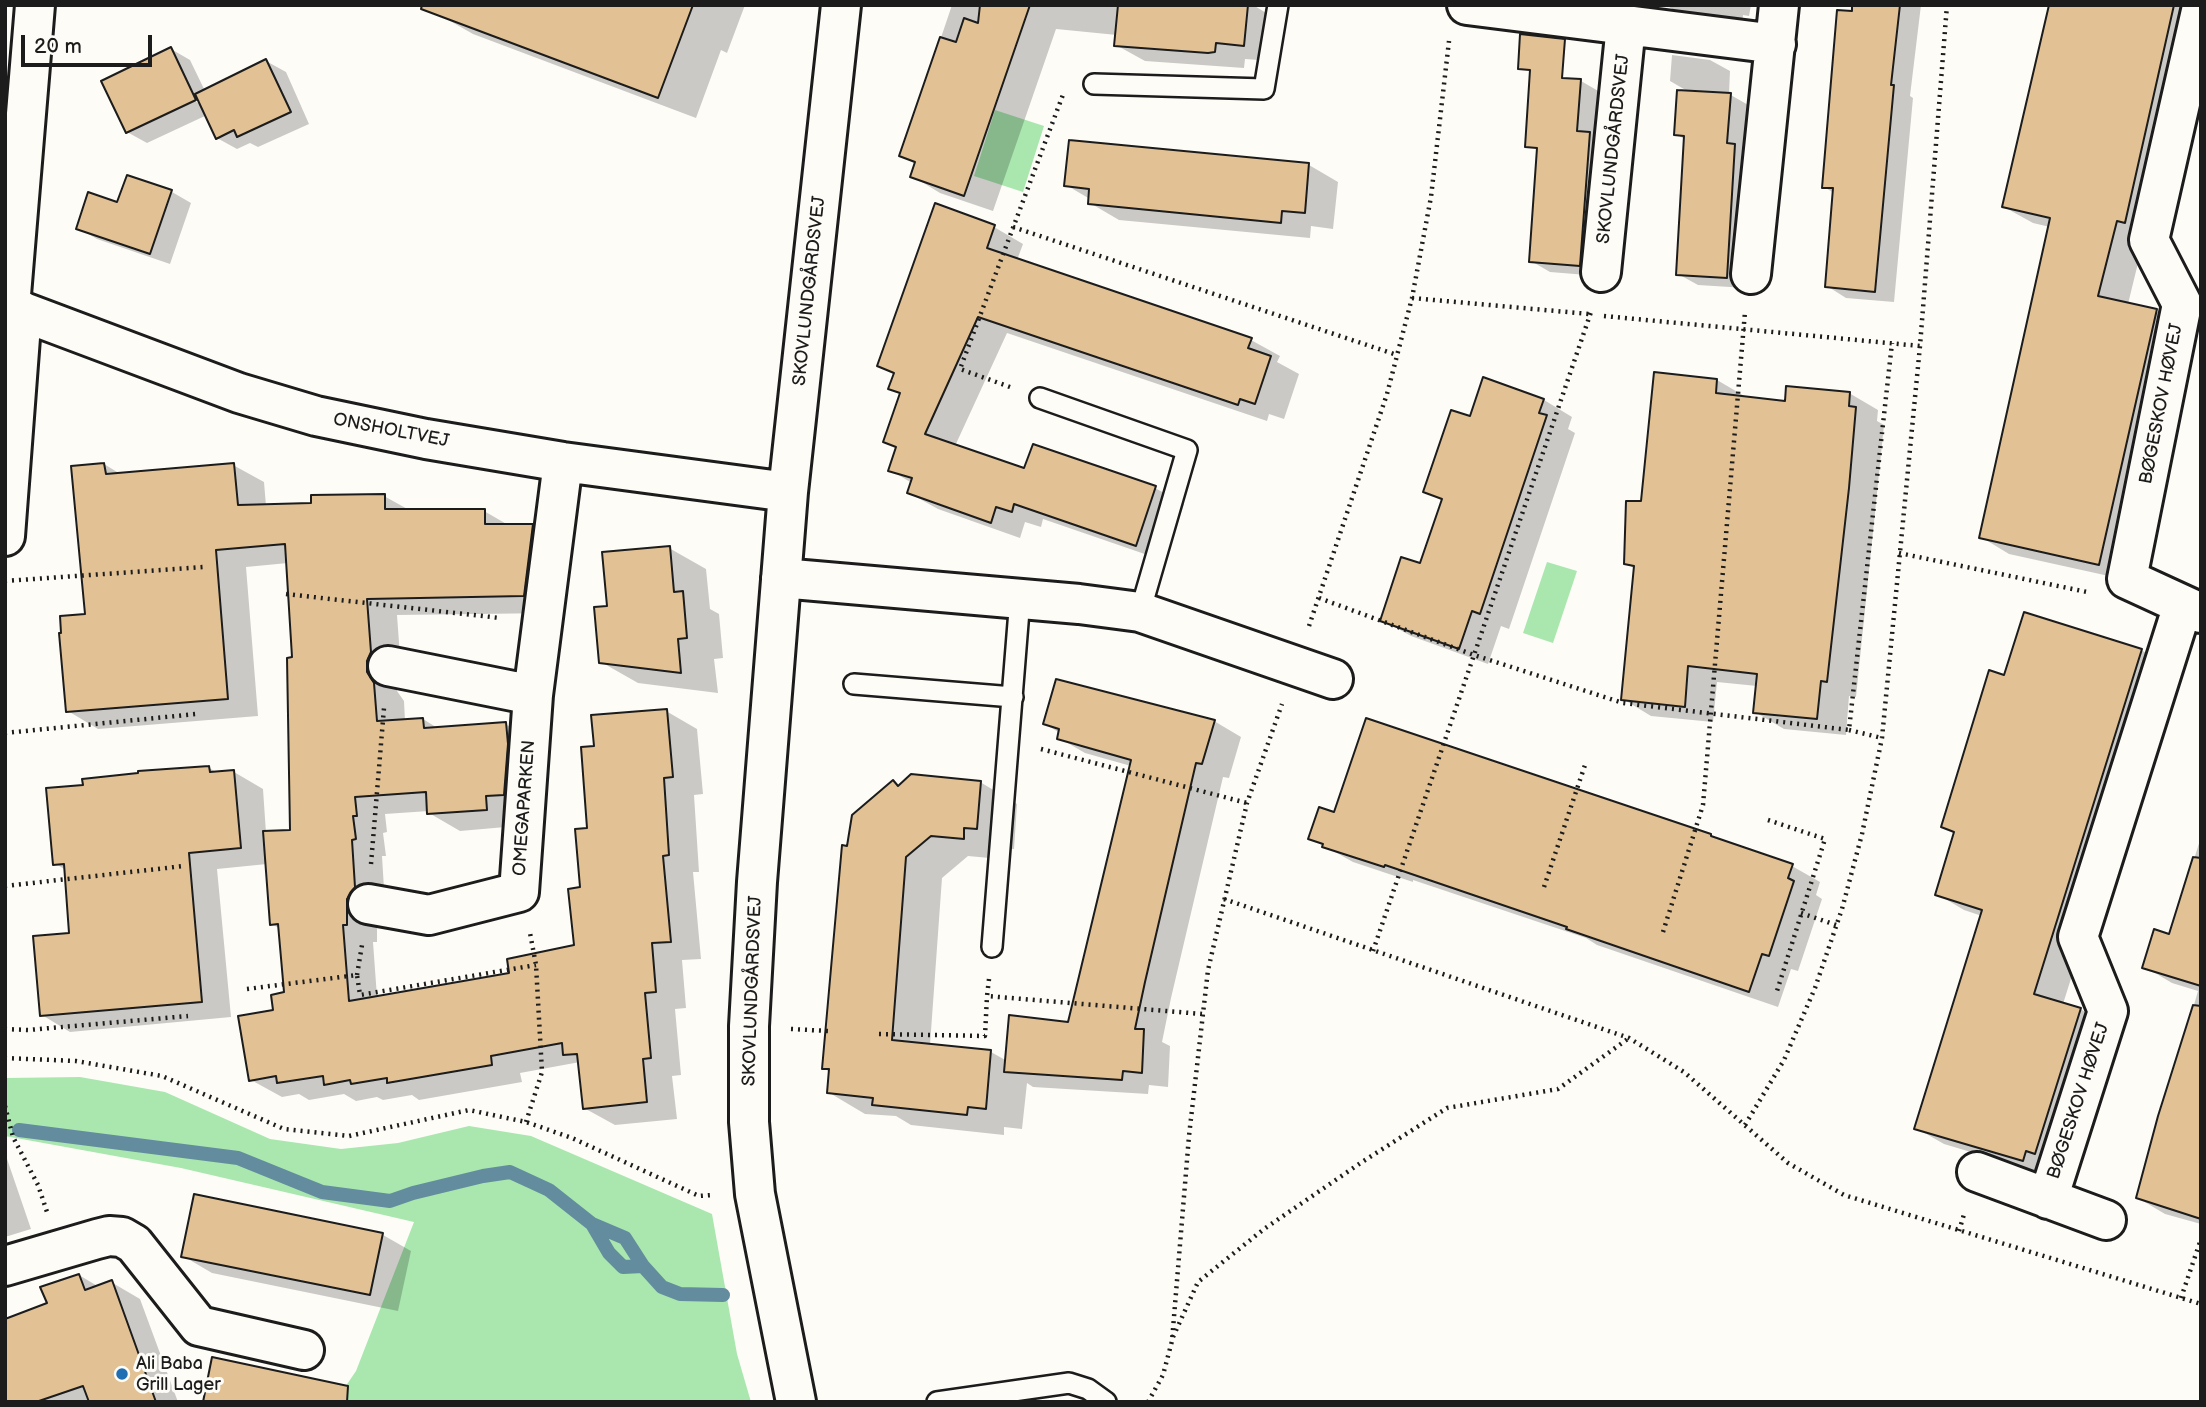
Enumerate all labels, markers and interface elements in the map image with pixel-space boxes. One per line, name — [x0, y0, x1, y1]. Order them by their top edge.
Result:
scale bar — [24, 21, 156, 65]
text: 20 m — [34, 34, 82, 59]
street label: SKOVLUNDGÅRDSVEJ — [1593, 53, 1635, 245]
street label: SKOVLUNDGÅRDSVEJ — [789, 195, 831, 387]
street label: BØGESKOV HØVEJ — [2136, 322, 2188, 486]
street label: ONSHOLTVEJ — [331, 409, 451, 453]
street label: OMEGAPARKEN — [509, 739, 541, 877]
street label: SKOVLUNDGÅRDSVEJ — [739, 895, 767, 1087]
street label: BØGESKOV HØVEJ — [2044, 1020, 2114, 1182]
place label: Ali Baba Grill Lager — [136, 1353, 221, 1396]
marker: Ali Baba Grill Lager — [114, 1366, 130, 1382]

